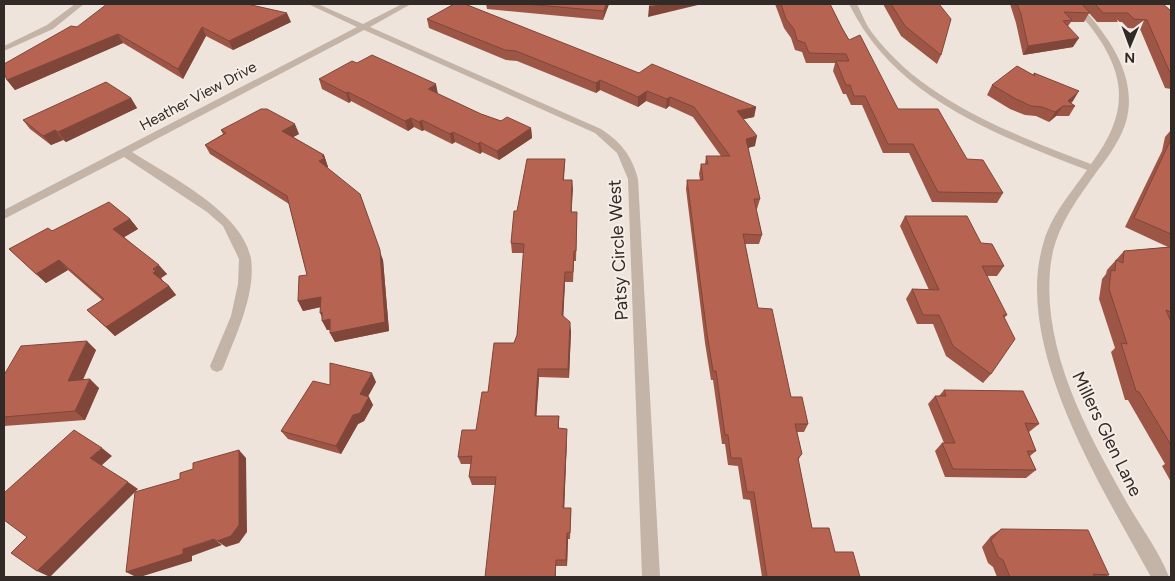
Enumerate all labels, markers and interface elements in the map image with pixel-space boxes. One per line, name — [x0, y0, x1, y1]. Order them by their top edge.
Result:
north arrow — [1105, 20, 1155, 70]
text: N — [1124, 49, 1135, 66]
street label: Heather View Drive — [136, 58, 260, 134]
street label: Patsy Circle West — [603, 179, 633, 321]
street label: Millers Glen Lane — [1067, 368, 1147, 500]

